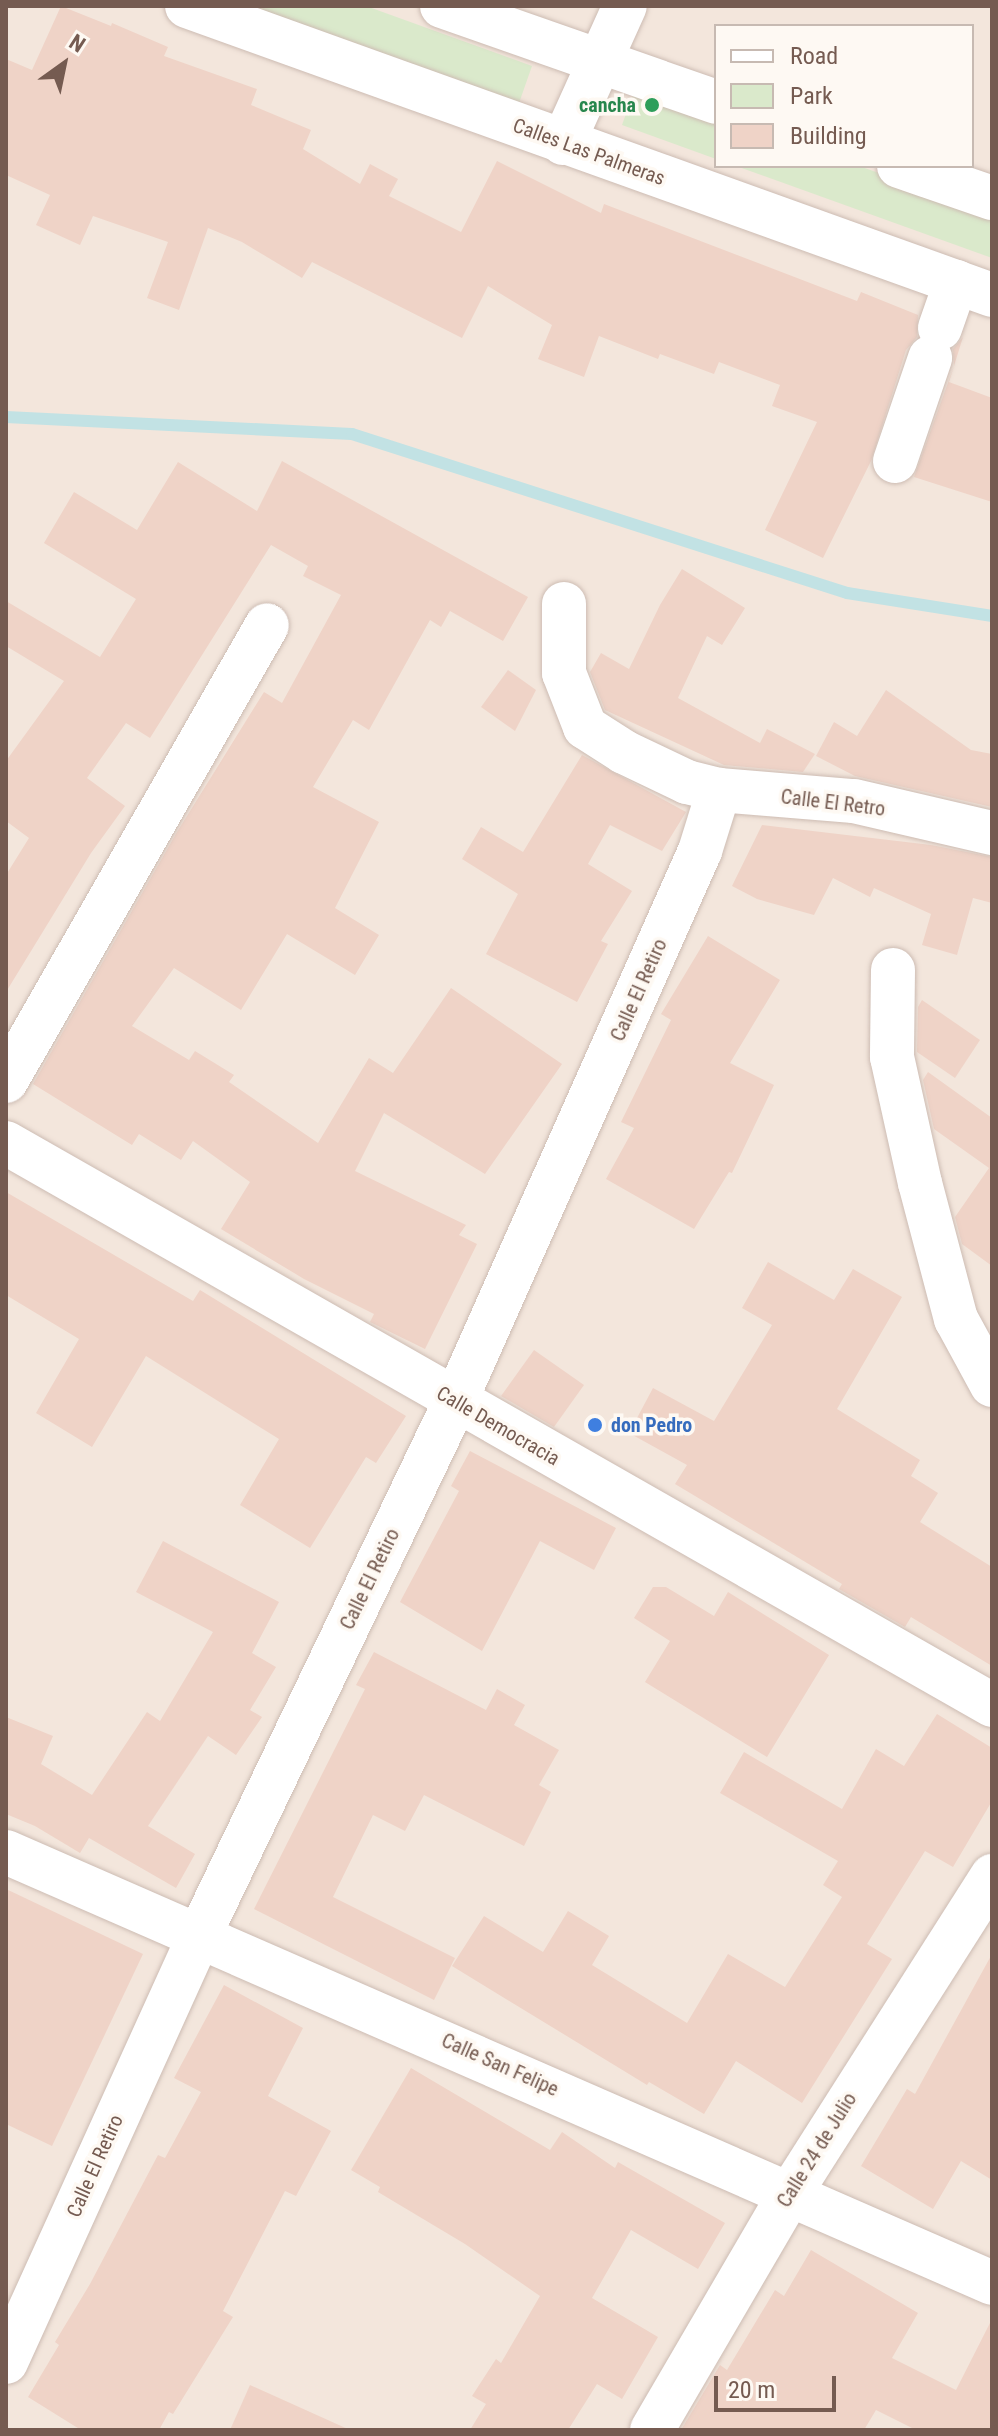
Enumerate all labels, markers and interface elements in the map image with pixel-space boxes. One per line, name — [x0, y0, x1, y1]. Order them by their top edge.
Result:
north arrow — [24, 24, 104, 104]
legend — [714, 24, 974, 168]
text: N — [65, 29, 90, 58]
text: Road — [790, 42, 838, 70]
text: Park — [790, 82, 833, 110]
place label: cancha — [579, 93, 636, 117]
marker: cancha — [643, 96, 661, 114]
street label: Calles Las Palmeras — [510, 113, 668, 191]
text: Building — [790, 122, 867, 150]
street label: Calle El Retro — [779, 785, 887, 821]
street label: Calle El Retiro — [606, 935, 672, 1045]
street label: Calle Democracia — [432, 1381, 564, 1471]
place label: don Pedro — [611, 1413, 692, 1437]
marker: don Pedro — [586, 1416, 604, 1434]
street label: Calle El Retiro — [335, 1524, 405, 1634]
street label: Calle San Felipe — [438, 2029, 562, 2101]
street label: Calle 24 de Julio — [772, 2088, 862, 2212]
street label: Calle El Retiro — [62, 2111, 128, 2221]
scale bar — [718, 2360, 840, 2410]
text: 20 m — [728, 2376, 775, 2404]

